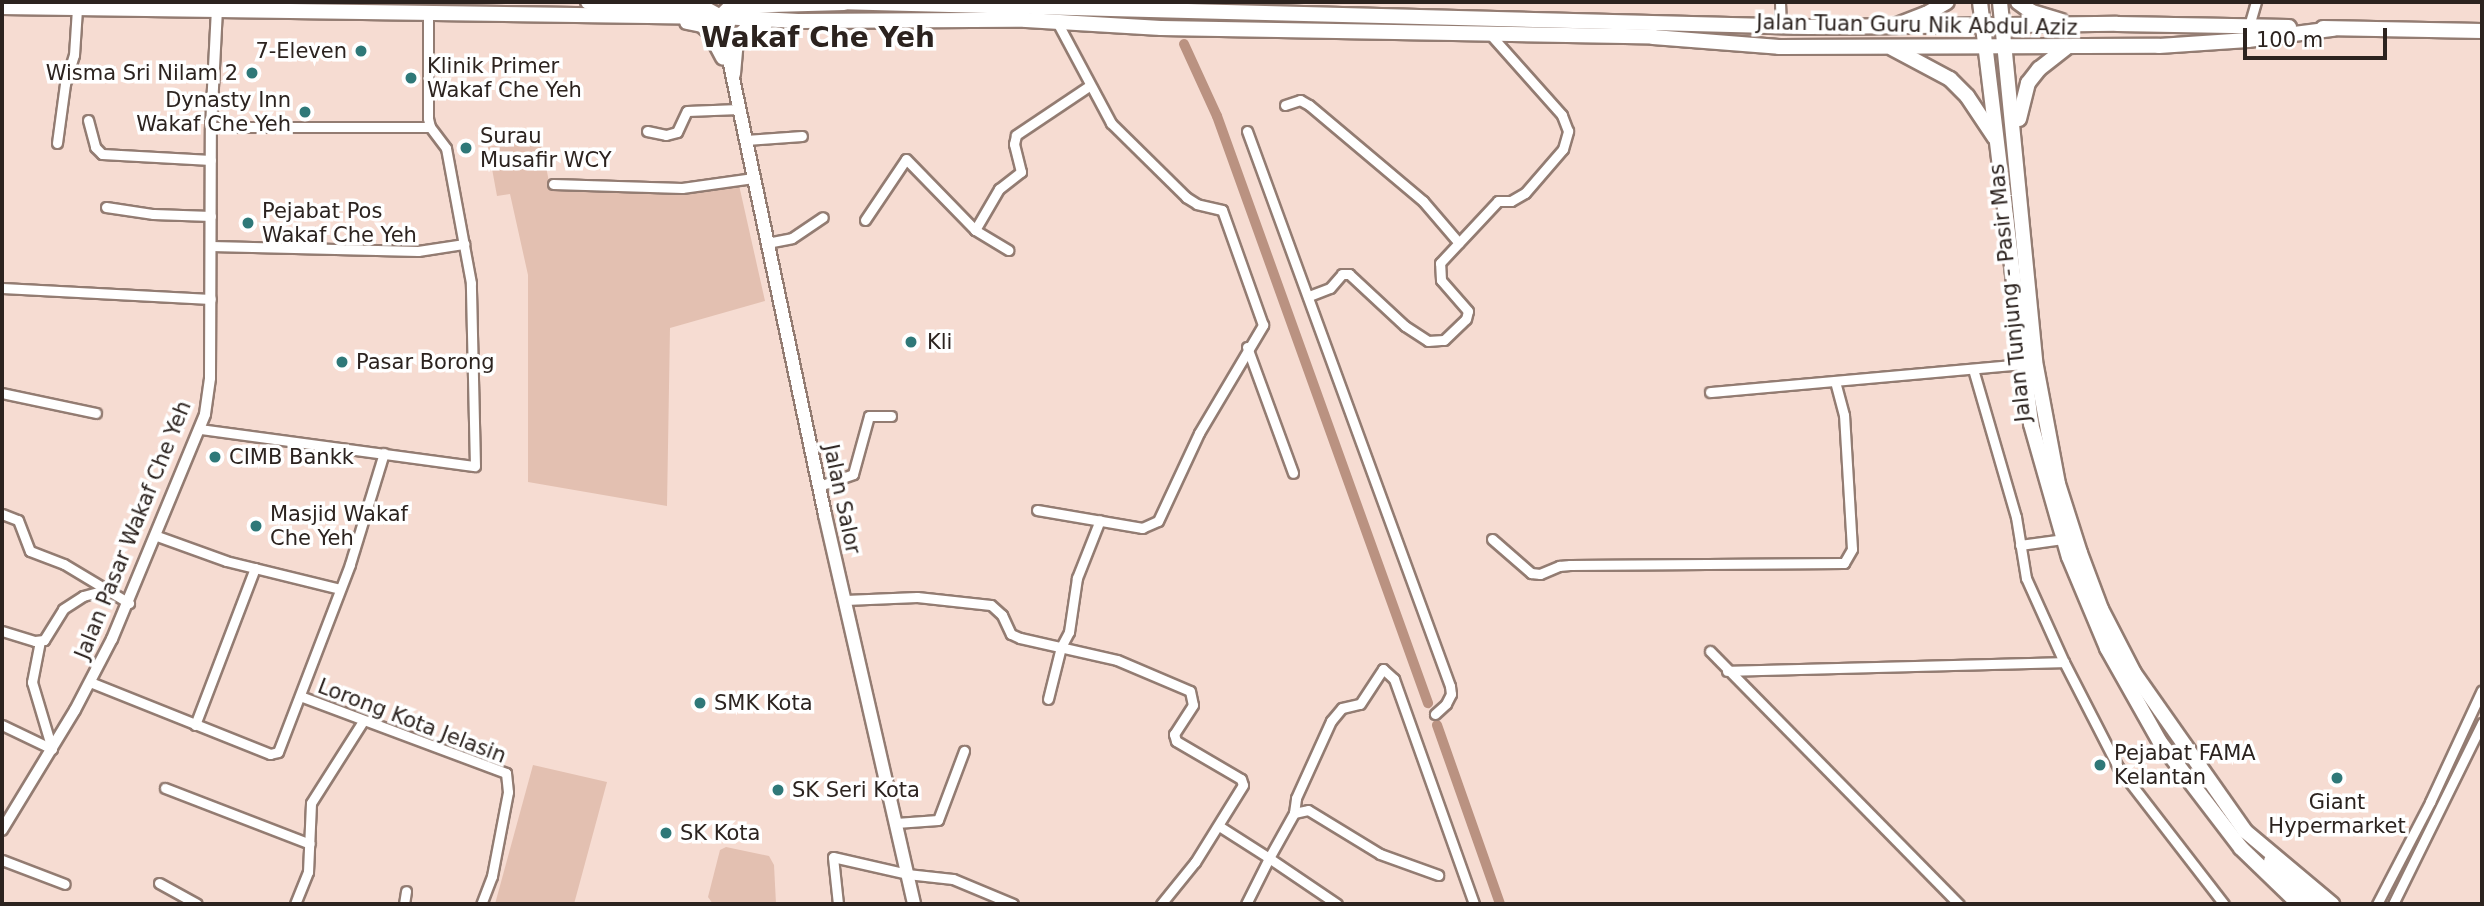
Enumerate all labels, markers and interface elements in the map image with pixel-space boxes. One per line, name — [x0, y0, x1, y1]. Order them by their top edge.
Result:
street label: Jalan Tuan Guru Nik Abdul Aziz — [1756, 10, 2078, 40]
scale bar — [2246, 14, 2390, 58]
district label: Wakaf Che Yeh — [701, 21, 935, 55]
text: 100 m — [2256, 28, 2323, 52]
place label: 7-Eleven — [255, 38, 347, 64]
marker: 7-Eleven — [353, 43, 369, 59]
place label: Klinik Primer Wakaf Che Yeh — [427, 53, 582, 103]
place label: Wisma Sri Nilam 2 — [46, 60, 238, 86]
marker: Wisma Sri Nilam 2 — [244, 65, 260, 81]
marker: Klinik Primer Wakaf Che Yeh — [401, 68, 421, 88]
place label: Dynasty Inn Wakaf Che Yeh — [136, 87, 291, 137]
marker: Dynasty Inn Wakaf Che Yeh — [297, 104, 313, 120]
place label: Surau Musafir WCY — [480, 123, 612, 173]
marker: Surau Musafir WCY — [458, 140, 474, 156]
street label: Jalan Tunjung - Pasir Mas — [1984, 163, 2036, 423]
place label: Pejabat Pos Wakaf Che Yeh — [262, 198, 417, 248]
marker: Pejabat Pos Wakaf Che Yeh — [240, 215, 256, 231]
place label: Kli — [927, 329, 952, 355]
marker: Kli — [901, 332, 921, 352]
place label: Pasar Borong — [356, 349, 495, 375]
marker: Pasar Borong — [334, 354, 350, 370]
street label: Jalan Pasar Wakaf Che Yeh — [70, 397, 196, 663]
street label: Jalan Salor — [818, 442, 866, 556]
place label: CIMB Bankk — [229, 444, 354, 470]
marker: CIMB Bankk — [207, 449, 223, 465]
place label: Masjid Wakaf Che Yeh — [270, 501, 408, 551]
marker: Masjid Wakaf Che Yeh — [248, 518, 264, 534]
street label: Lorong Kota Jelasin — [314, 673, 510, 769]
place label: SMK Kota — [714, 690, 813, 716]
marker: SMK Kota — [692, 695, 708, 711]
place label: Pejabat FAMA Kelantan — [2114, 740, 2256, 790]
marker: Pejabat FAMA Kelantan — [2092, 757, 2108, 773]
marker: Giant Hypermarket — [2329, 770, 2345, 786]
place label: SK Seri Kota — [792, 777, 920, 803]
marker: SK Seri Kota — [770, 782, 786, 798]
place label: Giant Hypermarket — [2268, 789, 2406, 839]
place label: SK Kota — [680, 820, 760, 846]
marker: SK Kota — [658, 825, 674, 841]

